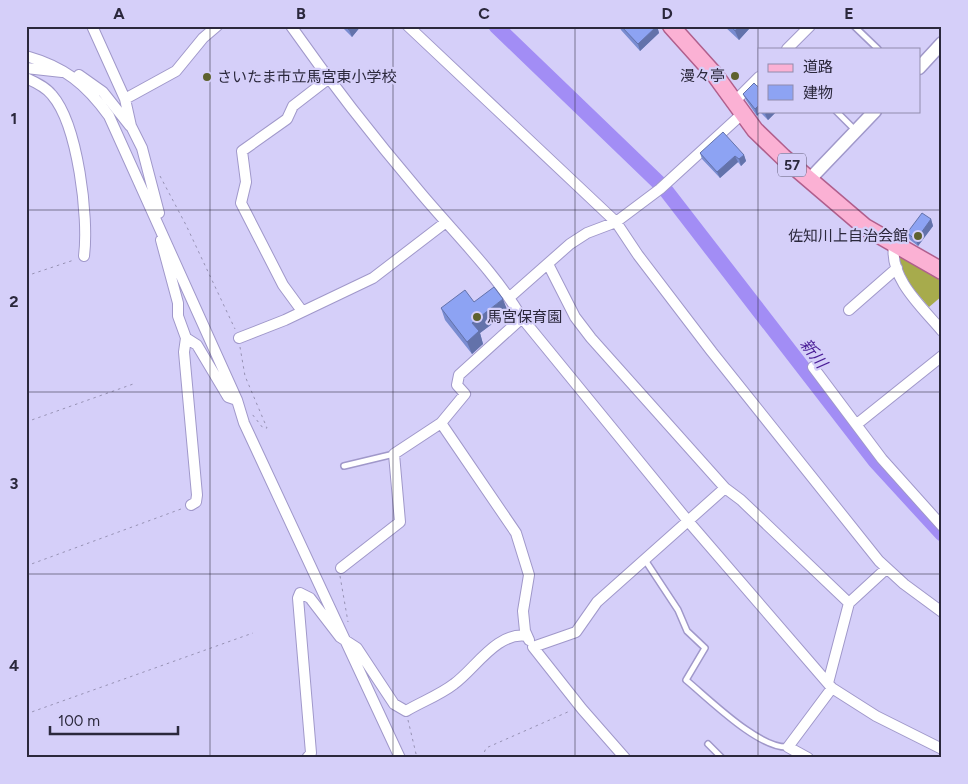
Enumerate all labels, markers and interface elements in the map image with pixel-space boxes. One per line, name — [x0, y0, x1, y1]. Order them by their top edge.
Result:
text: A — [113, 4, 125, 23]
text: B — [296, 4, 306, 23]
text: C — [478, 4, 490, 23]
text: D — [661, 4, 673, 23]
text: E — [844, 4, 854, 23]
legend — [758, 48, 920, 112]
text: 道路 — [803, 58, 833, 76]
place label: 漫々亭 — [680, 67, 725, 85]
place label: さいたま市立馬宮東小学校 — [217, 68, 397, 86]
marker: 漫々亭 — [729, 70, 741, 82]
marker: さいたま市立馬宮東小学校 — [201, 71, 213, 83]
text: 建物 — [803, 84, 833, 102]
text: 1 — [11, 109, 17, 128]
road number: 57 — [778, 154, 806, 176]
place label: 佐知川上自治会館 — [788, 227, 908, 245]
marker: 佐知川上自治会館 — [912, 230, 924, 242]
text: 2 — [9, 292, 19, 311]
place label: 馬宮保育園 — [487, 308, 562, 326]
marker: 馬宮保育園 — [471, 311, 483, 323]
water label: 新川 — [796, 335, 832, 373]
text: 3 — [10, 474, 19, 493]
text: 4 — [9, 656, 19, 675]
scale bar — [50, 704, 178, 736]
text: 100 m — [58, 712, 100, 730]

